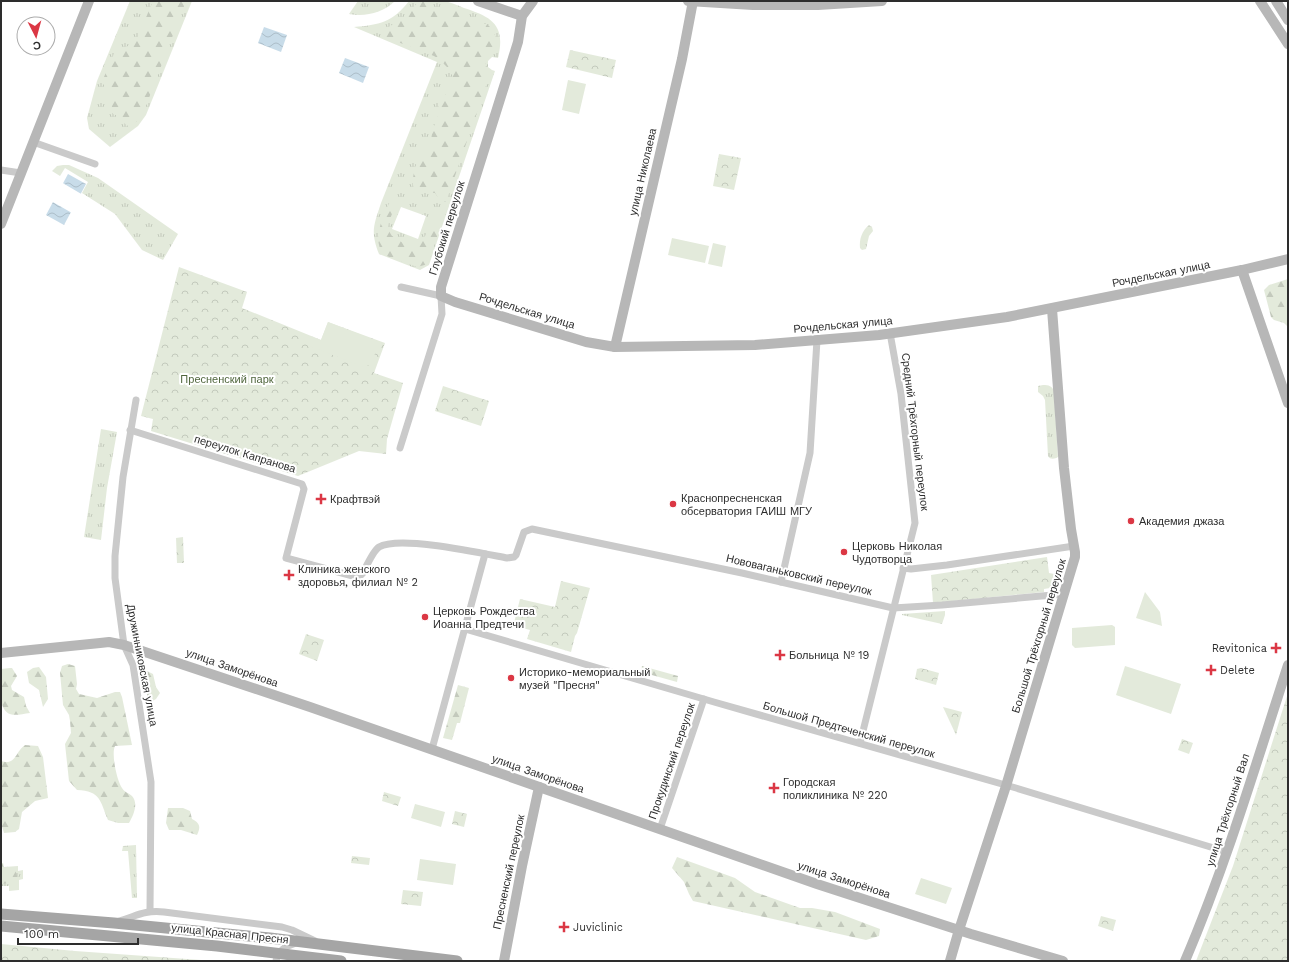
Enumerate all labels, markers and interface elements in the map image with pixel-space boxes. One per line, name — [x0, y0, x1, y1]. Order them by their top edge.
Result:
north arrow — [16, 16, 56, 56]
text: С — [32, 39, 42, 52]
street label: улица Николаева — [627, 126, 660, 217]
street label: Глубокий переулок — [427, 179, 468, 277]
street label: Рочдельская улица — [1111, 258, 1212, 290]
street label: Рочдельская улица — [478, 290, 577, 332]
street label: Рочдельская улица — [793, 314, 894, 336]
street label: Средний Трёхгорный переулок — [899, 352, 931, 512]
park label: Пресненский парк — [180, 373, 274, 386]
street label: переулок Капранова — [193, 432, 298, 476]
place label: Краснопресненская обсерватория ГАИШ МГУ — [681, 492, 813, 518]
marker: Крафтвэй — [315, 493, 327, 505]
place label: Крафтвэй — [330, 493, 380, 506]
marker: Краснопресненская обсерватория ГАИШ МГУ — [668, 499, 678, 509]
place label: Академия джаза — [1139, 515, 1225, 528]
marker: Академия джаза — [1126, 516, 1136, 526]
place label: Церковь Николая Чудотворца — [852, 540, 942, 566]
marker: Церковь Николая Чудотворца — [839, 547, 849, 557]
street label: Нововаганьковский переулок — [725, 552, 873, 598]
street label: Большой Трёхгорный переулок — [1009, 557, 1069, 715]
place label: Клиника женского здоровья, филиал № 2 — [298, 563, 418, 589]
marker: Клиника женского здоровья, филиал № 2 — [283, 569, 295, 581]
street label: Дружинниковская улица — [124, 603, 160, 728]
place label: Церковь Рождества Иоанна Предтечи — [433, 605, 536, 631]
marker: Церковь Рождества Иоанна Предтечи — [420, 612, 430, 622]
place label: Revitonica — [1212, 642, 1267, 655]
marker: Revitonica — [1270, 642, 1282, 654]
street label: улица Заморёнова — [184, 646, 281, 690]
marker: Больница № 19 — [774, 649, 786, 661]
place label: Больница № 19 — [789, 649, 869, 662]
marker: Delete — [1205, 664, 1217, 676]
place label: Delete — [1220, 664, 1255, 677]
place label: Историко-мемориальный музей "Пресня" — [519, 666, 650, 692]
marker: Историко-мемориальный музей "Пресня" — [506, 673, 516, 683]
street label: Большой Предтеченский переулок — [762, 699, 937, 761]
street label: Прокудинский переулок — [646, 701, 698, 821]
street label: улица Заморёнова — [490, 752, 587, 796]
street label: улица Трёхгорный Вал — [1204, 752, 1252, 868]
place label: Городская поликлиника № 220 — [783, 776, 888, 802]
marker: Городская поликлиника № 220 — [768, 782, 780, 794]
street label: Пресненский переулок — [490, 813, 528, 931]
street label: улица Заморёнова — [796, 859, 893, 901]
scale bar — [18, 920, 138, 946]
street label: улица Красная Пресня — [171, 921, 289, 947]
marker: Juviclinic — [558, 921, 570, 933]
place label: Juviclinic — [573, 921, 623, 934]
text: 100 m — [24, 927, 59, 941]

